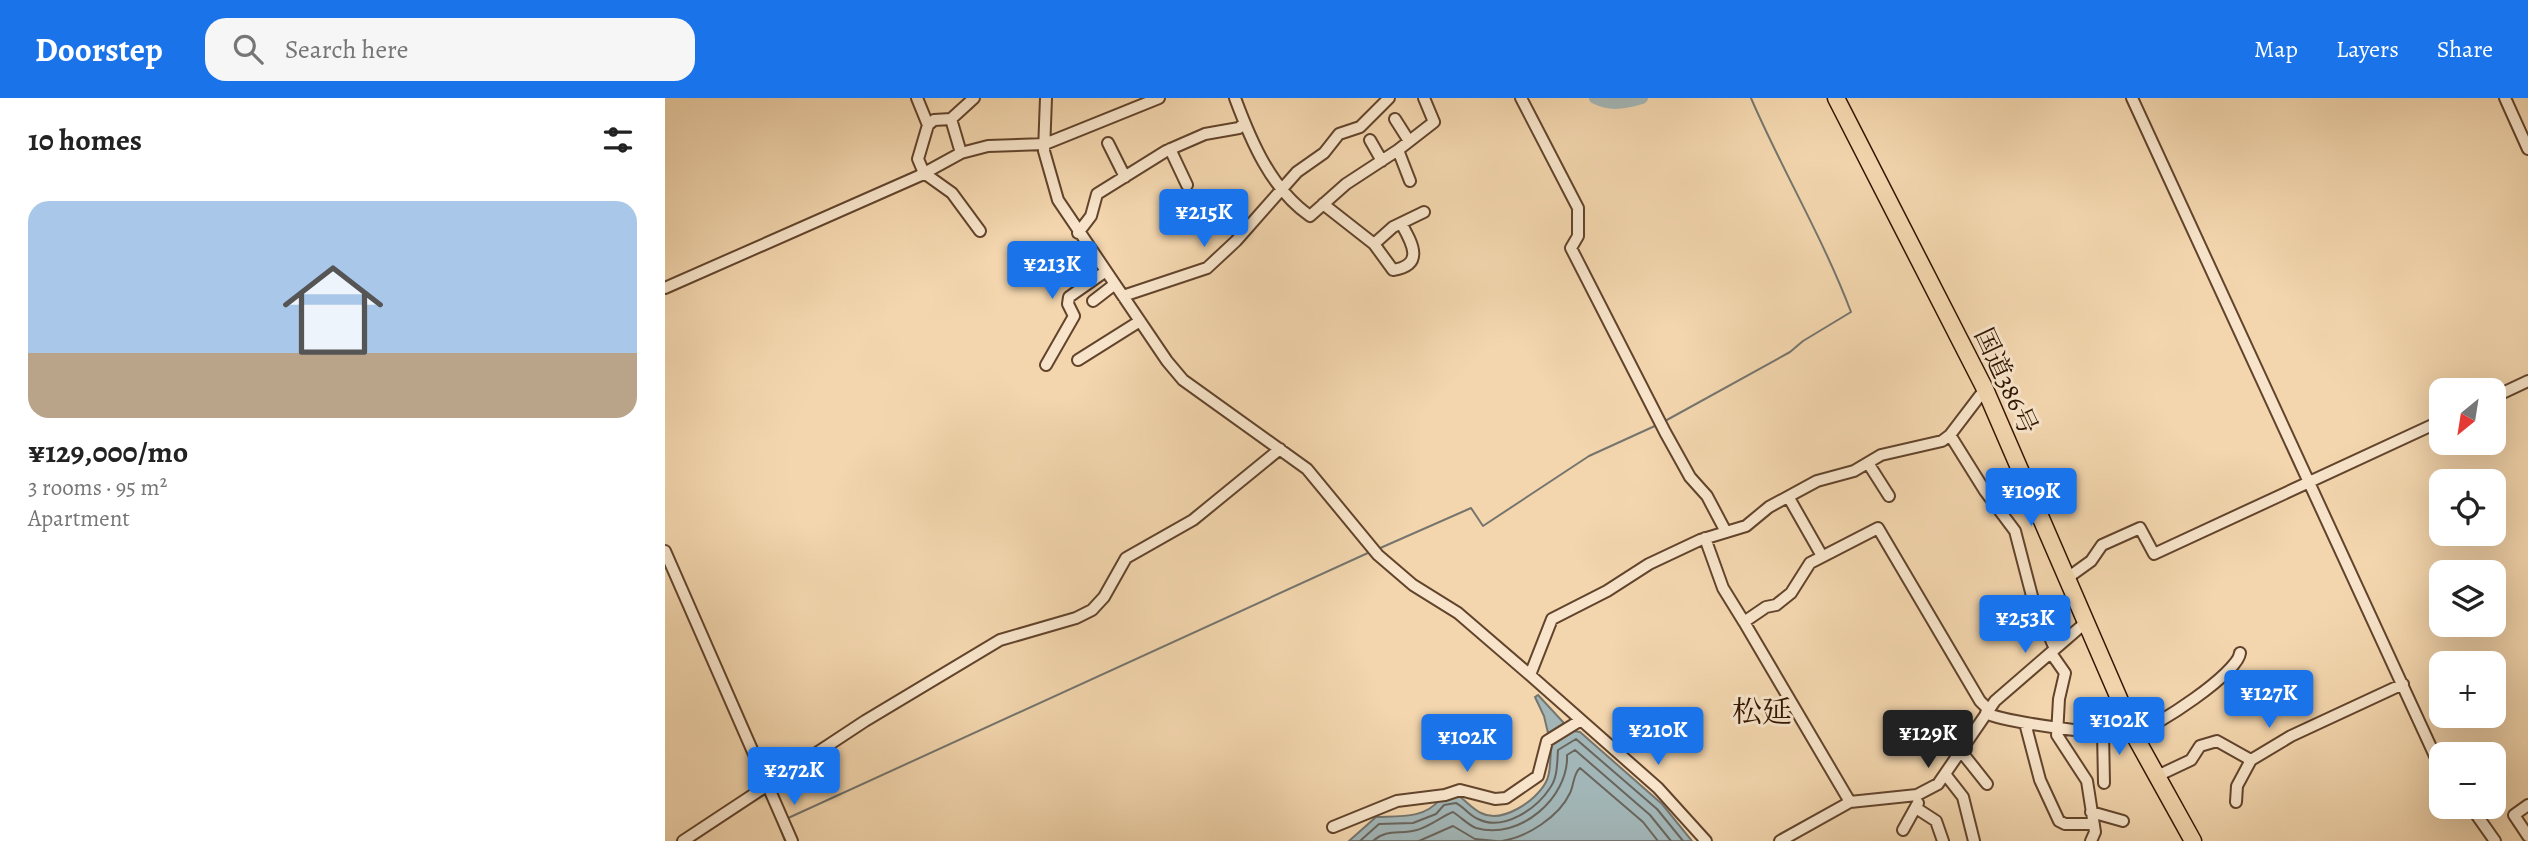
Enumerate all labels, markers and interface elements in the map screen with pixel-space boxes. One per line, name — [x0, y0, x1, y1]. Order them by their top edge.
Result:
search box — [205, 18, 695, 81]
text: Doorstep — [35, 27, 163, 72]
icon: search — [229, 30, 267, 68]
text: Search here — [285, 32, 408, 67]
text: Map — [2254, 33, 2298, 65]
text: Layers — [2336, 33, 2399, 65]
text: Share — [2437, 33, 2493, 65]
text: 10 homes — [28, 120, 142, 160]
icon: filters — [599, 121, 637, 159]
pin: ¥215K — [1155, 190, 1253, 249]
text: ¥215K — [1175, 196, 1233, 227]
pin: ¥213K — [1003, 242, 1101, 301]
icon: home — [270, 247, 396, 373]
text: ¥213K — [1023, 248, 1081, 279]
street label: 国道386号 — [1966, 322, 2046, 440]
north arrow — [2429, 378, 2506, 455]
map controls — [2429, 378, 2506, 819]
text: ¥129,000/mo — [28, 432, 188, 472]
pin: ¥109K — [1982, 468, 2080, 528]
button: locate — [2429, 469, 2506, 546]
text: 3 rooms · 95 m² — [28, 472, 167, 503]
text: ¥109K — [2002, 475, 2060, 506]
text: Apartment — [28, 503, 130, 534]
button: layers — [2429, 560, 2506, 637]
pin: ¥253K — [1976, 596, 2074, 655]
text: ¥253K — [1995, 602, 2055, 633]
button: + — [2429, 651, 2506, 728]
pin: ¥127K — [2220, 670, 2318, 730]
text: ¥127K — [2240, 677, 2298, 708]
district label: 松延 — [1732, 692, 1792, 732]
pin: ¥102K — [2070, 698, 2168, 757]
text: ¥102K — [2089, 704, 2149, 735]
pin: ¥210K — [1609, 708, 1707, 767]
pin: ¥129K — [1879, 710, 1977, 770]
pin: ¥102K — [1418, 714, 1516, 774]
text: ¥210K — [1628, 714, 1688, 745]
text: ¥129K — [1899, 717, 1957, 748]
text: ¥102K — [1437, 721, 1497, 752]
button: − — [2429, 742, 2506, 819]
pin: ¥272K — [745, 748, 843, 807]
text: ¥272K — [764, 754, 824, 785]

